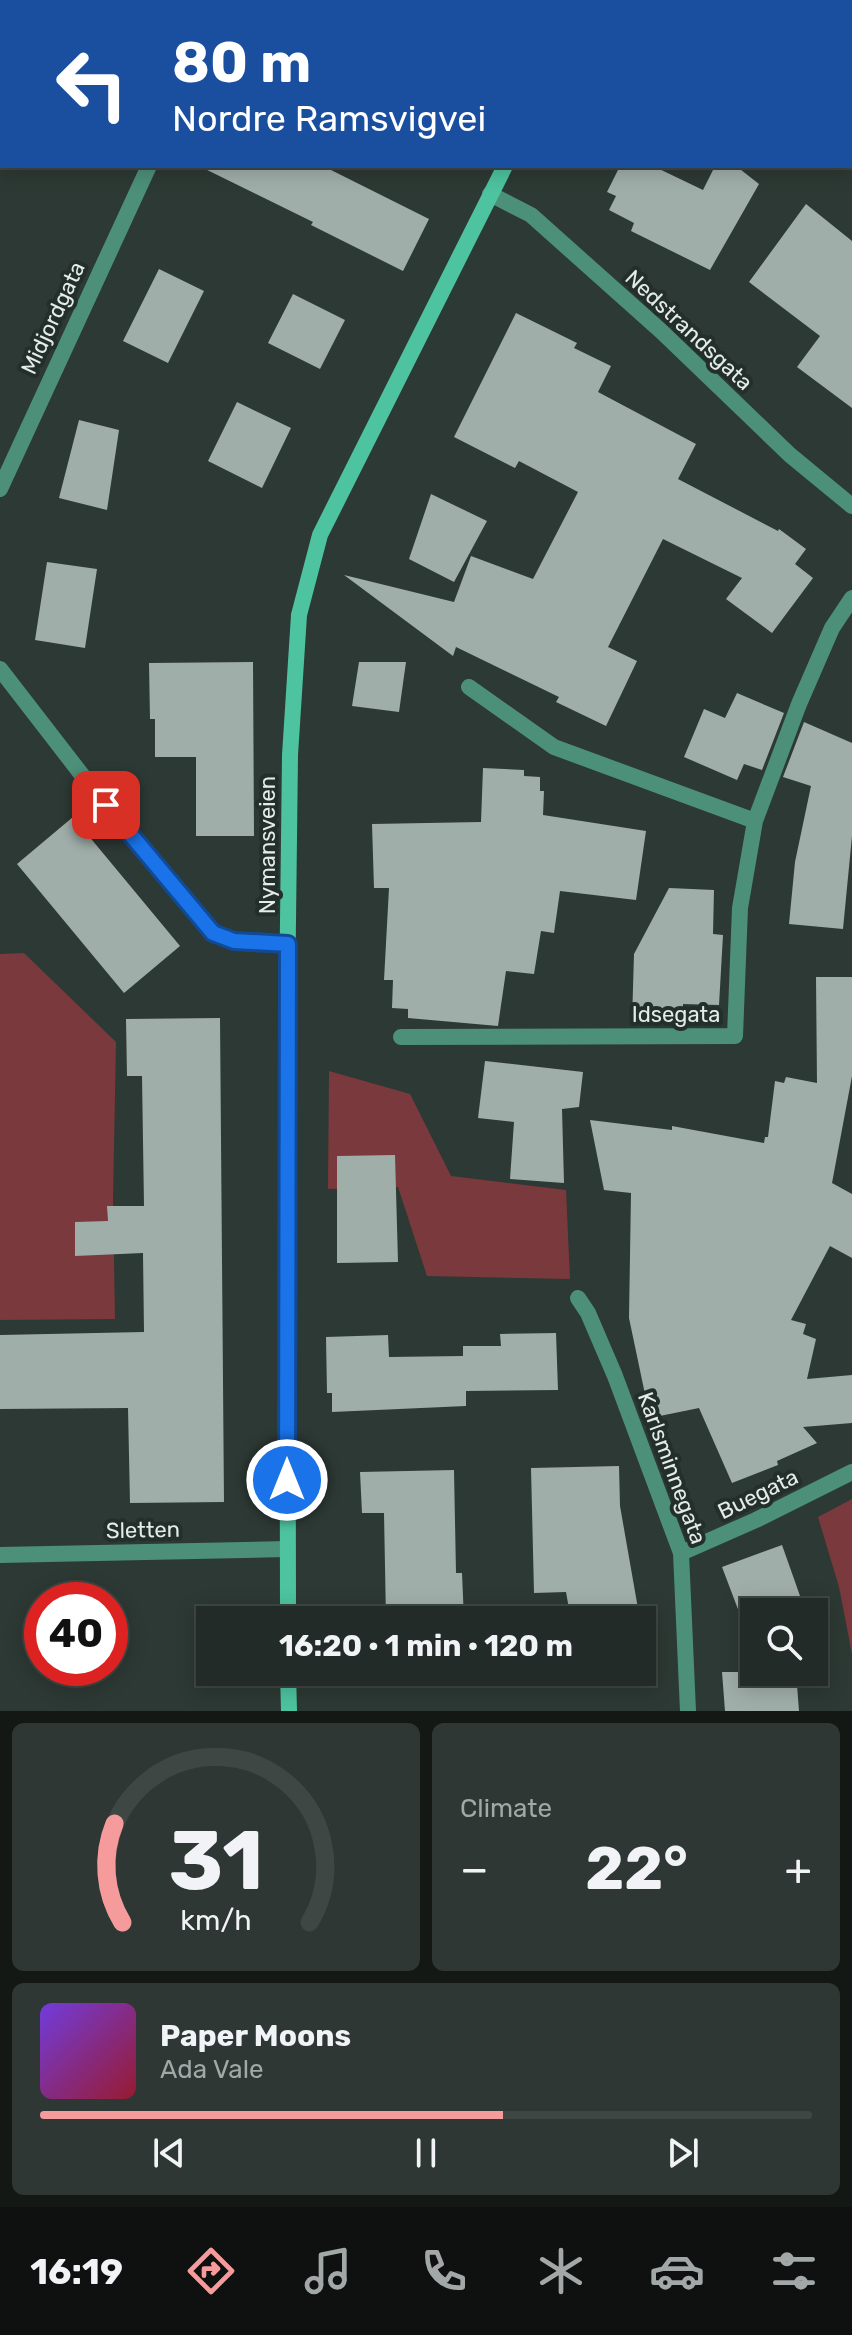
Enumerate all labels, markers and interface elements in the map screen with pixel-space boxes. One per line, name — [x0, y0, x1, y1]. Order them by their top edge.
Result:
text: 80 m — [172, 30, 311, 96]
icon: left — [40, 32, 144, 136]
text: Nordre Ramsvigvei — [172, 97, 486, 140]
street label: Midjordgata — [15, 257, 91, 379]
street label: Nedstrandsgata — [620, 264, 758, 396]
pin — [72, 771, 140, 839]
street label: Nymansveien — [254, 776, 281, 914]
icon: arrive — [84, 783, 128, 827]
street label: Idsegata — [632, 1001, 720, 1028]
street label: Karlsminnegata — [632, 1388, 712, 1548]
position arrow — [245, 1438, 329, 1522]
street label: Buegata — [713, 1463, 803, 1525]
street label: Sletten — [106, 1516, 180, 1544]
speed limit sign: 40 — [24, 1582, 128, 1686]
map controls — [740, 1598, 828, 1686]
button: search — [740, 1598, 828, 1686]
text: 16:20 · 1 min · 120 m — [279, 1628, 573, 1664]
text: Climate — [460, 1793, 552, 1824]
text: 31 — [168, 1811, 264, 1910]
text: 22° — [585, 1833, 688, 1904]
text: − — [460, 1843, 489, 1895]
text: + — [785, 1843, 812, 1895]
text: km/h — [180, 1903, 252, 1937]
text: Paper Moons — [160, 2018, 351, 2054]
text: Ada Vale — [160, 2054, 264, 2085]
icon: previous — [147, 2131, 191, 2175]
icon: pause — [404, 2131, 448, 2175]
icon: next — [661, 2131, 705, 2175]
icon: directions — [183, 2243, 239, 2299]
icon: music — [300, 2243, 356, 2299]
icon: phone — [416, 2243, 472, 2299]
icon: climate — [533, 2243, 589, 2299]
icon: car — [649, 2243, 705, 2299]
icon: filters — [766, 2243, 822, 2299]
text: 16:19 — [30, 2250, 123, 2293]

